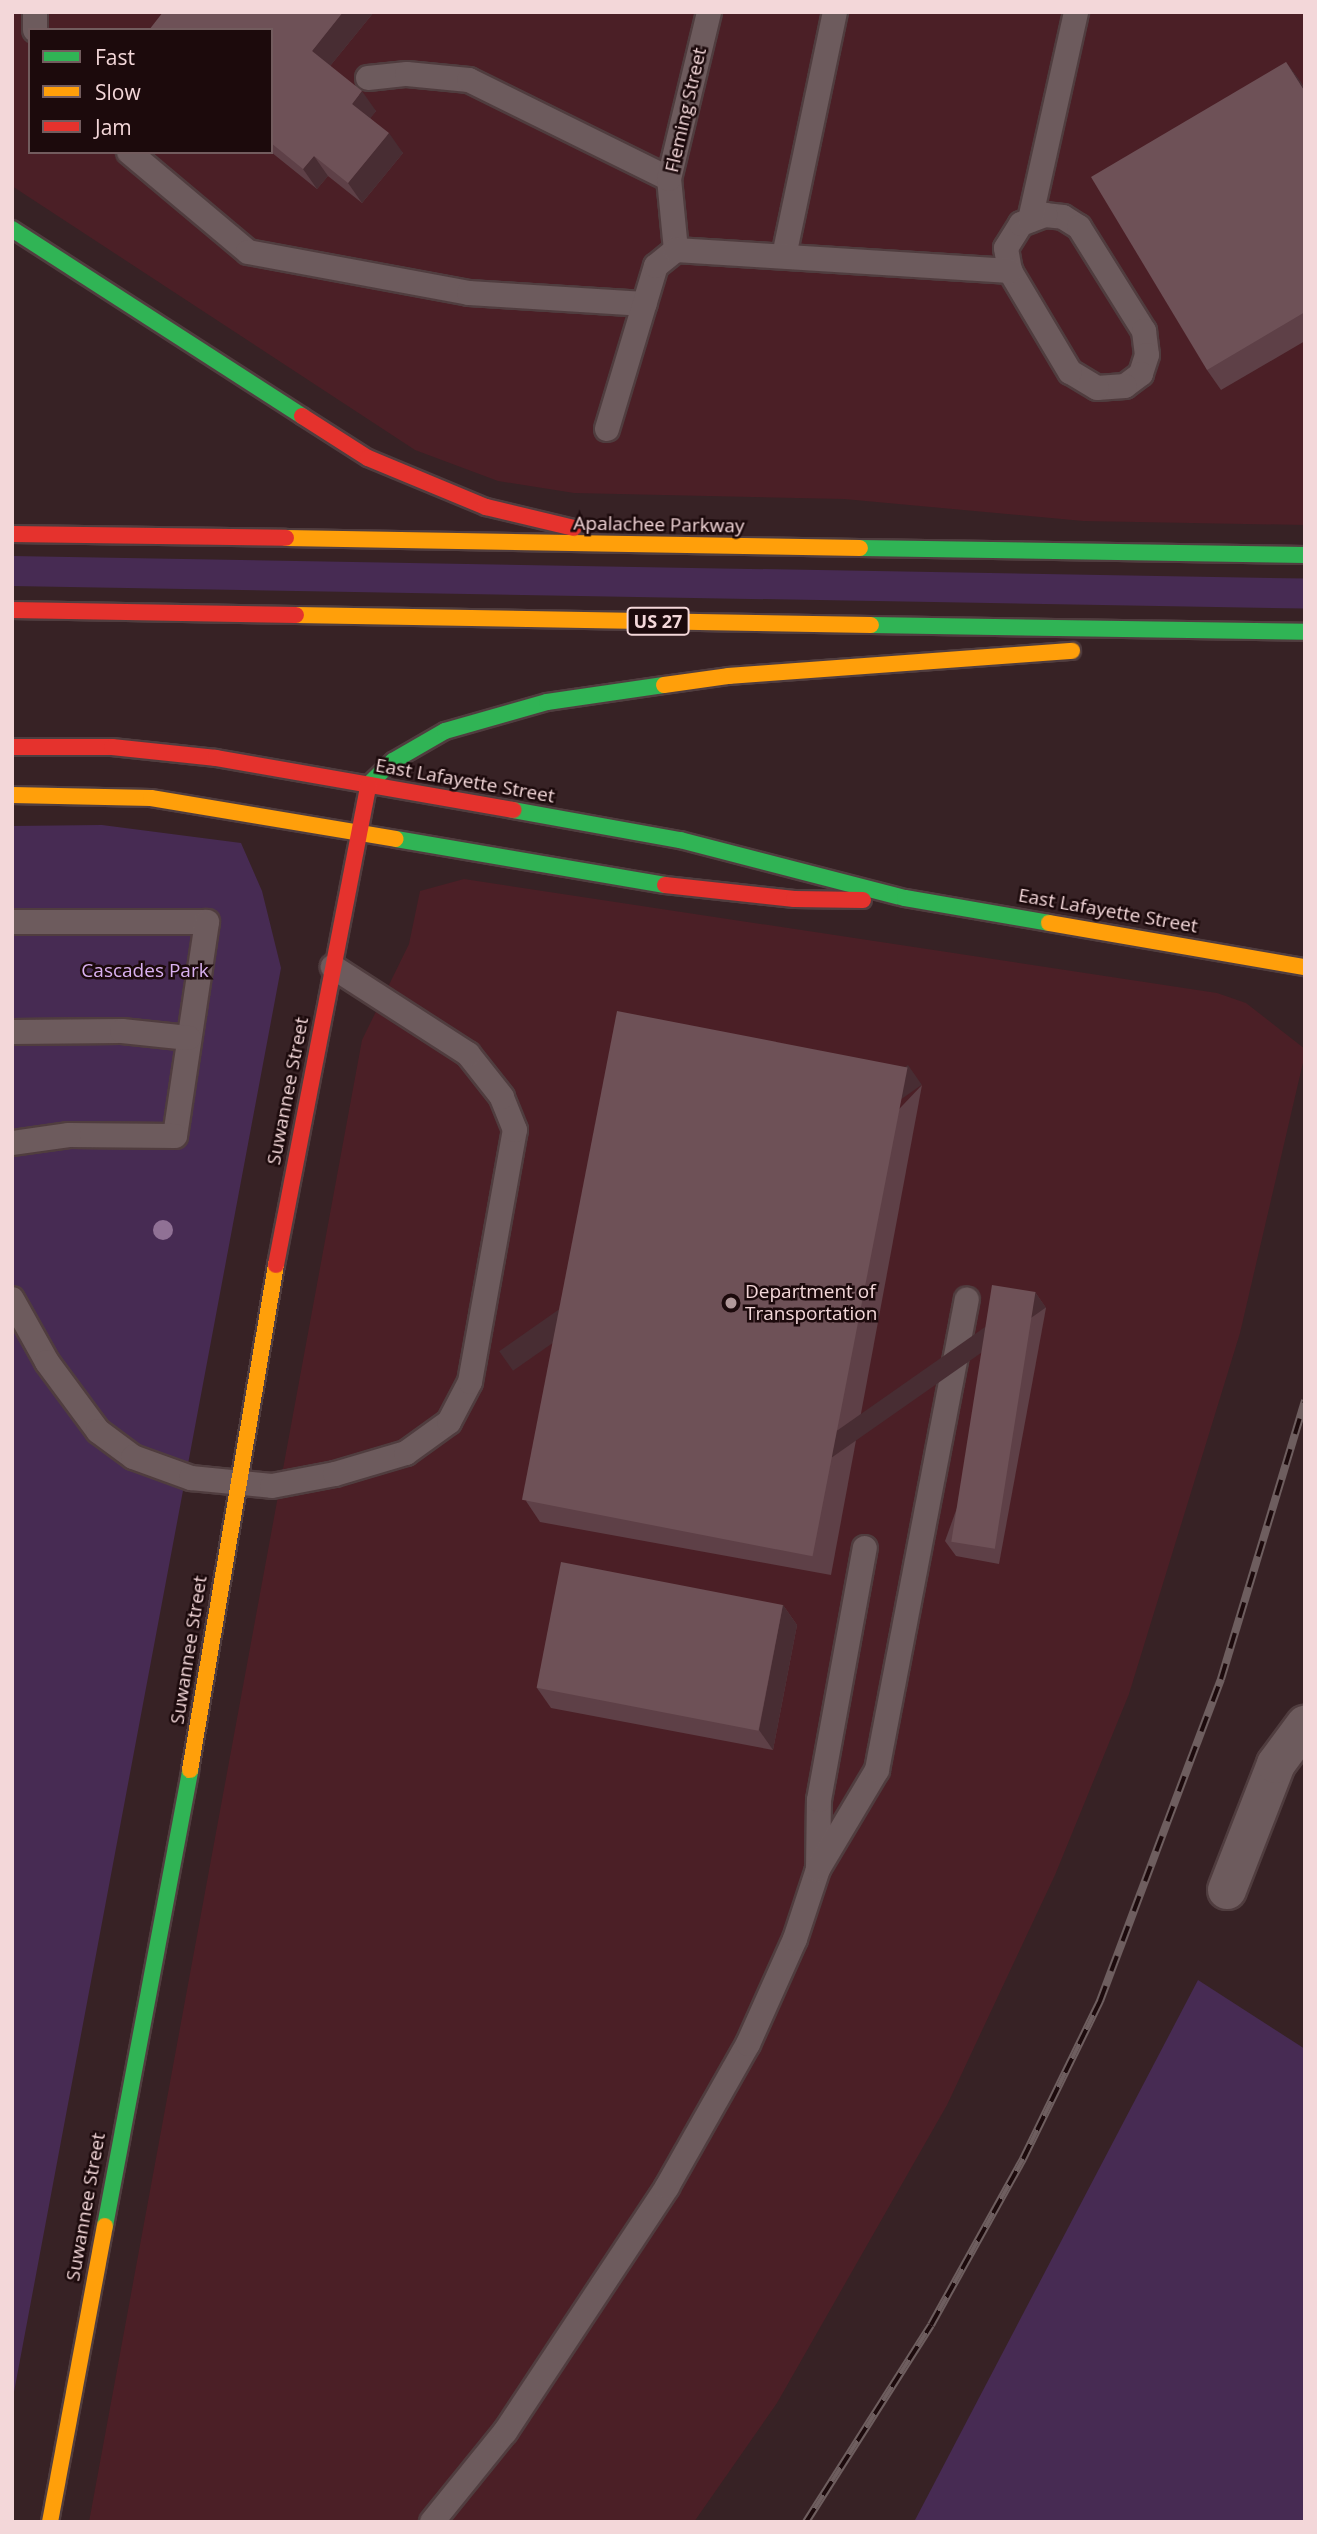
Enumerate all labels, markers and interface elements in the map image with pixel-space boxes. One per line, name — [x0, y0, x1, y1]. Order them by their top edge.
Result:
legend — [28, 28, 273, 154]
text: Fast — [95, 43, 135, 71]
street label: Fleming Street — [661, 45, 711, 175]
text: Slow — [95, 78, 141, 106]
text: Jam — [95, 113, 132, 141]
street label: Apalachee Parkway — [573, 512, 745, 538]
road number: US 27 — [626, 606, 690, 636]
street label: East Lafayette Street — [374, 754, 556, 808]
street label: East Lafayette Street — [1017, 884, 1199, 938]
park label: Cascades Park — [81, 960, 209, 982]
street label: Suwannee Street — [262, 1015, 314, 1167]
place label: Department of Transportation — [745, 1281, 877, 1325]
marker: Department of Transportation — [723, 1295, 739, 1311]
street label: Suwannee Street — [166, 1574, 212, 1726]
street label: Suwannee Street — [62, 2131, 110, 2283]

